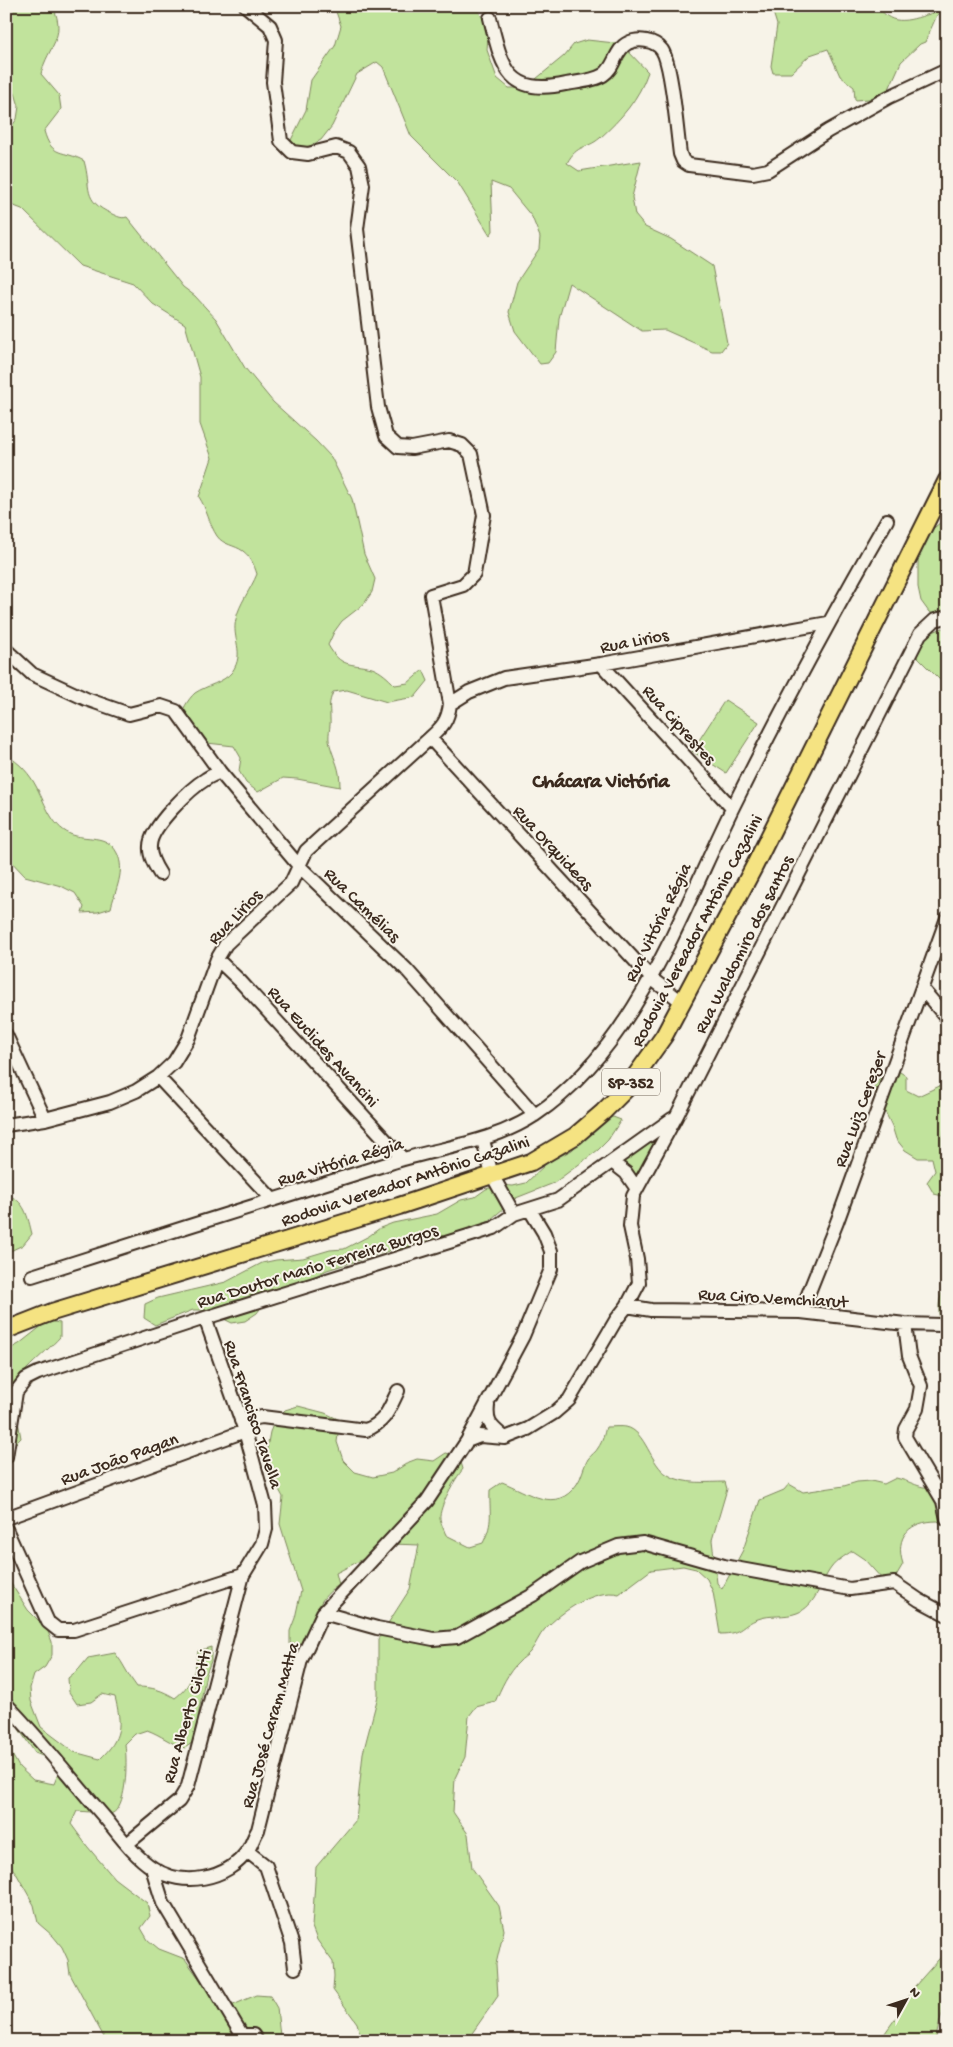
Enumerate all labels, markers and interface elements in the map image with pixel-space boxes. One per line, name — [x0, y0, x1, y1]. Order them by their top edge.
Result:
street label: Rua Lirios — [599, 625, 672, 659]
street label: Rua Ciprestes — [637, 681, 720, 771]
district label: Chácara Victória — [532, 772, 670, 795]
street label: Rua Orquideas — [507, 802, 598, 897]
street label: Rodovia Vereador Antônio Cazalini — [628, 811, 769, 1051]
street label: Rua Waldomiro dos santos — [691, 851, 800, 1038]
street label: Rua Vitória Régia — [621, 859, 698, 986]
street label: Rua Camélias — [319, 864, 405, 948]
street label: Rua Lirios — [204, 885, 268, 950]
street label: Rua Euclides Avancini — [262, 983, 382, 1113]
street label: Rua Luiz Cerezer — [831, 1048, 893, 1171]
road number: SP-352 — [602, 1068, 660, 1096]
street label: Rodovia Vereador Antônio Cazalini — [279, 1132, 533, 1233]
street label: Rua Vitória Régia — [275, 1134, 407, 1192]
street label: Rua Doutor Mario Ferreira Burgos — [195, 1220, 442, 1314]
street label: Rua Ciro Vemchiarut — [698, 1285, 850, 1314]
street label: Rua Francisco Tavella — [218, 1338, 286, 1493]
street label: Rua João Pagan — [58, 1429, 182, 1491]
street label: Rua José Caram Matta — [238, 1639, 305, 1811]
street label: Rua Alberto Cilotti — [159, 1647, 218, 1786]
north arrow — [880, 1974, 930, 2024]
text: N — [905, 1984, 923, 2002]

